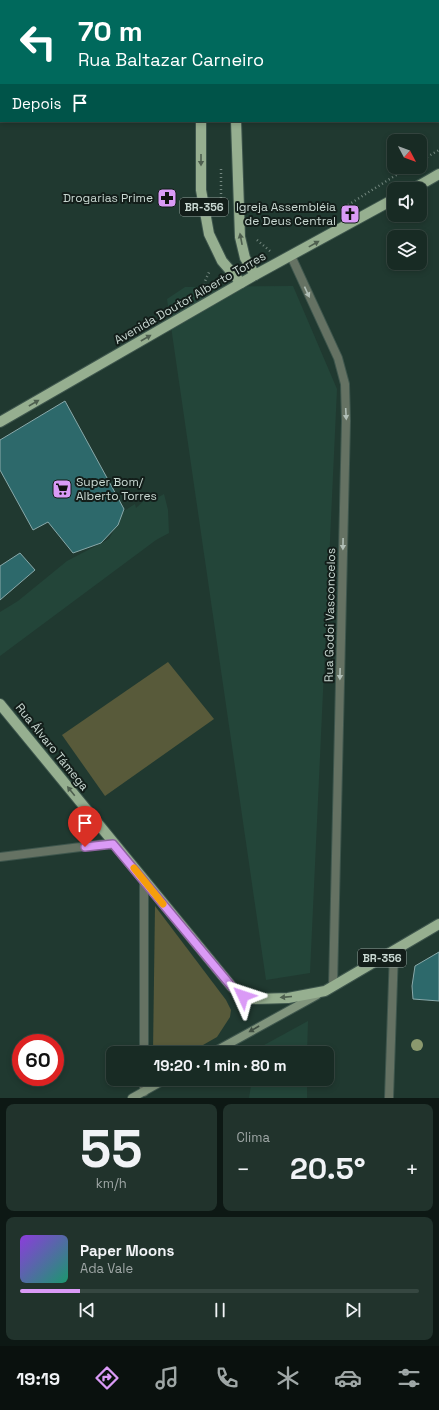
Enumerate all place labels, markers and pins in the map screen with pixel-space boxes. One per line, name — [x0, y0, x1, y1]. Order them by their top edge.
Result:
pharmacy icon: Drogarias Prime — [156, 187, 178, 209]
place label: Drogarias Prime — [63, 190, 153, 206]
place label: Igreja Assembléia de Deus Central — [236, 199, 336, 229]
church icon: Igreja Assembléia de Deus Central — [339, 203, 361, 225]
place label: Super Bom/ Alberto Torres — [76, 474, 157, 504]
supermarket icon: Super Bom/ Alberto Torres — [51, 478, 73, 500]
pin — [68, 806, 102, 847]

